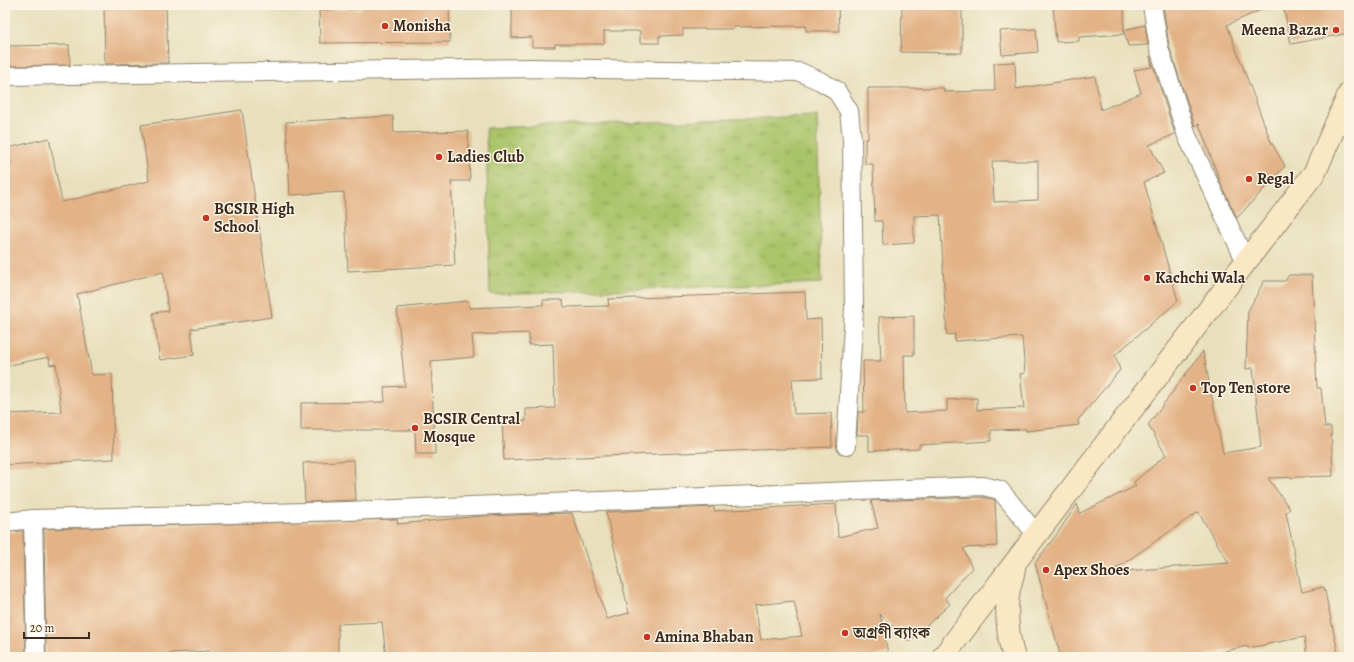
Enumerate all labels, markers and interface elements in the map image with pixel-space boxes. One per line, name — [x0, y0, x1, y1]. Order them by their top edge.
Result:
place label: Monisha — [393, 15, 451, 37]
place label: Meena Bazar — [1241, 19, 1328, 41]
marker: Monisha — [380, 21, 390, 31]
marker: Meena Bazar — [1331, 25, 1341, 35]
place label: Ladies Club — [447, 146, 524, 168]
marker: Ladies Club — [434, 152, 444, 162]
place label: Regal — [1257, 168, 1295, 190]
marker: Regal — [1244, 174, 1254, 184]
place label: BCSIR High School — [214, 198, 295, 238]
marker: BCSIR High School — [201, 213, 211, 223]
place label: Kachchi Wala — [1155, 267, 1246, 289]
marker: Kachchi Wala — [1142, 273, 1152, 283]
place label: Top Ten store — [1201, 377, 1290, 399]
marker: Top Ten store — [1188, 383, 1198, 393]
place label: BCSIR Central Mosque — [423, 408, 521, 448]
marker: BCSIR Central Mosque — [410, 423, 420, 433]
place label: Apex Shoes — [1053, 559, 1130, 581]
marker: Apex Shoes — [1041, 565, 1051, 575]
scale bar — [24, 614, 89, 640]
text: 20 m — [30, 620, 54, 636]
place label: অগ্রণী ব্যাংক — [852, 622, 931, 644]
place label: Amina Bhaban — [654, 626, 754, 648]
marker: অগ্রণী ব্যাংক — [840, 628, 850, 638]
marker: Amina Bhaban — [642, 632, 652, 642]

